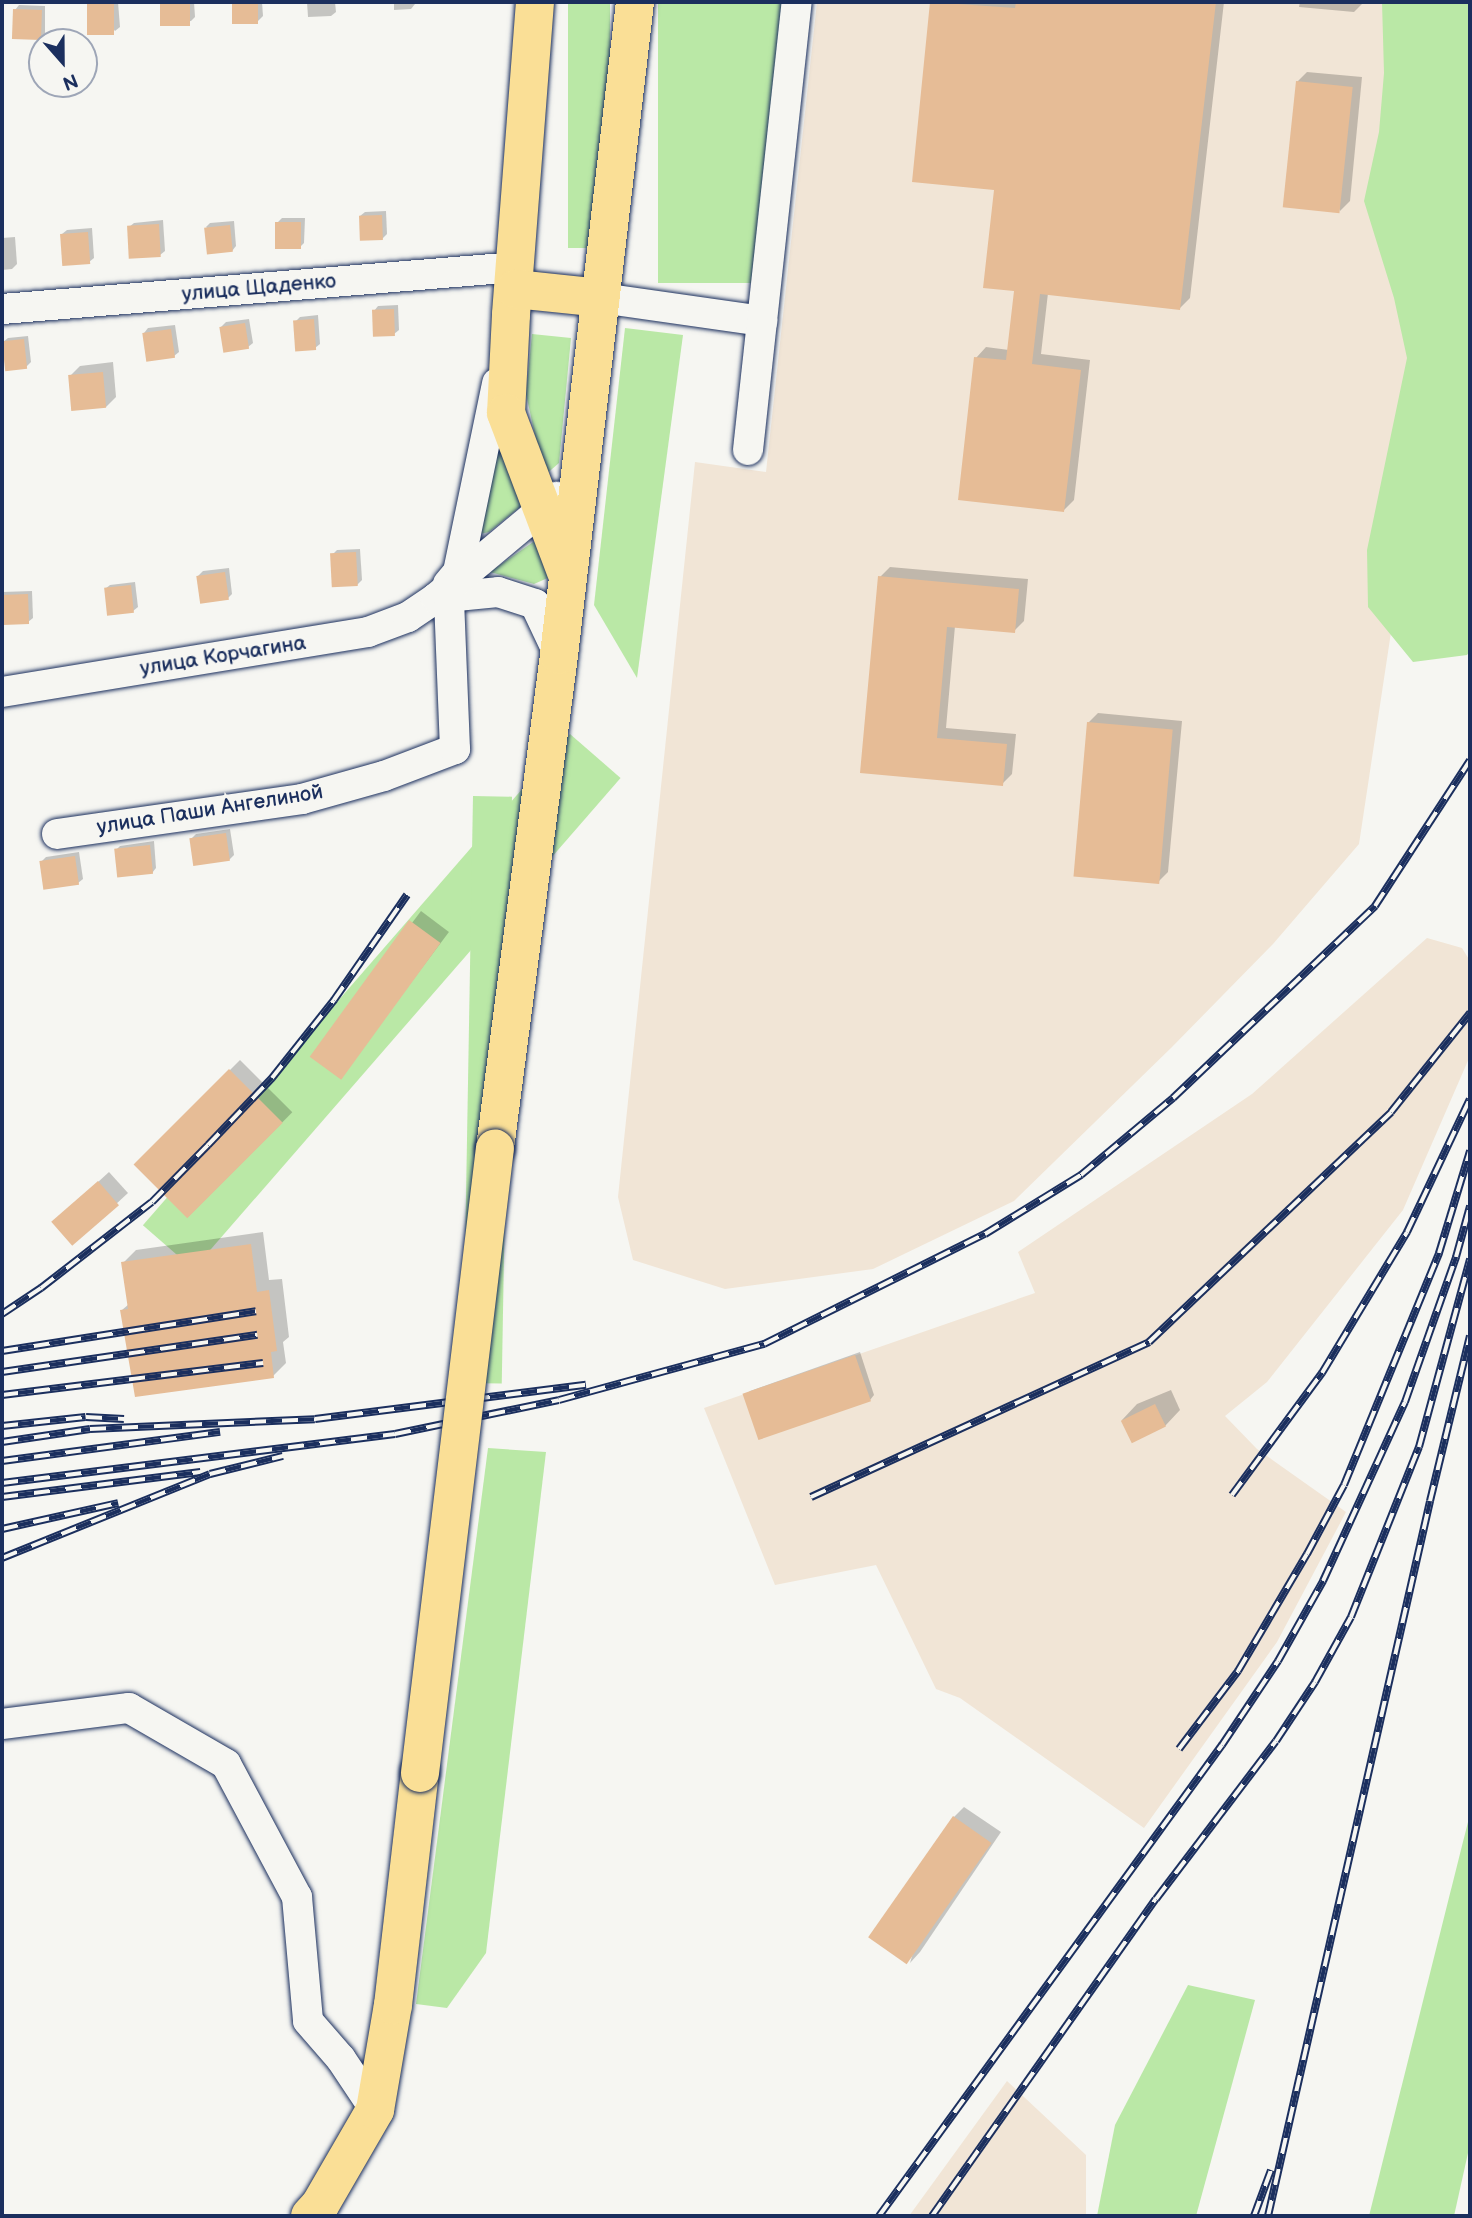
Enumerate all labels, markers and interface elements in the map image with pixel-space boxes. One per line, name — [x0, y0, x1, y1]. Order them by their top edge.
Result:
north arrow — [28, 28, 98, 98]
text: N — [59, 68, 81, 94]
street label: улица Щаденко — [181, 269, 337, 307]
street label: улица Корчагина — [138, 630, 308, 682]
street label: улица Паши Ангелиной — [95, 780, 325, 840]

